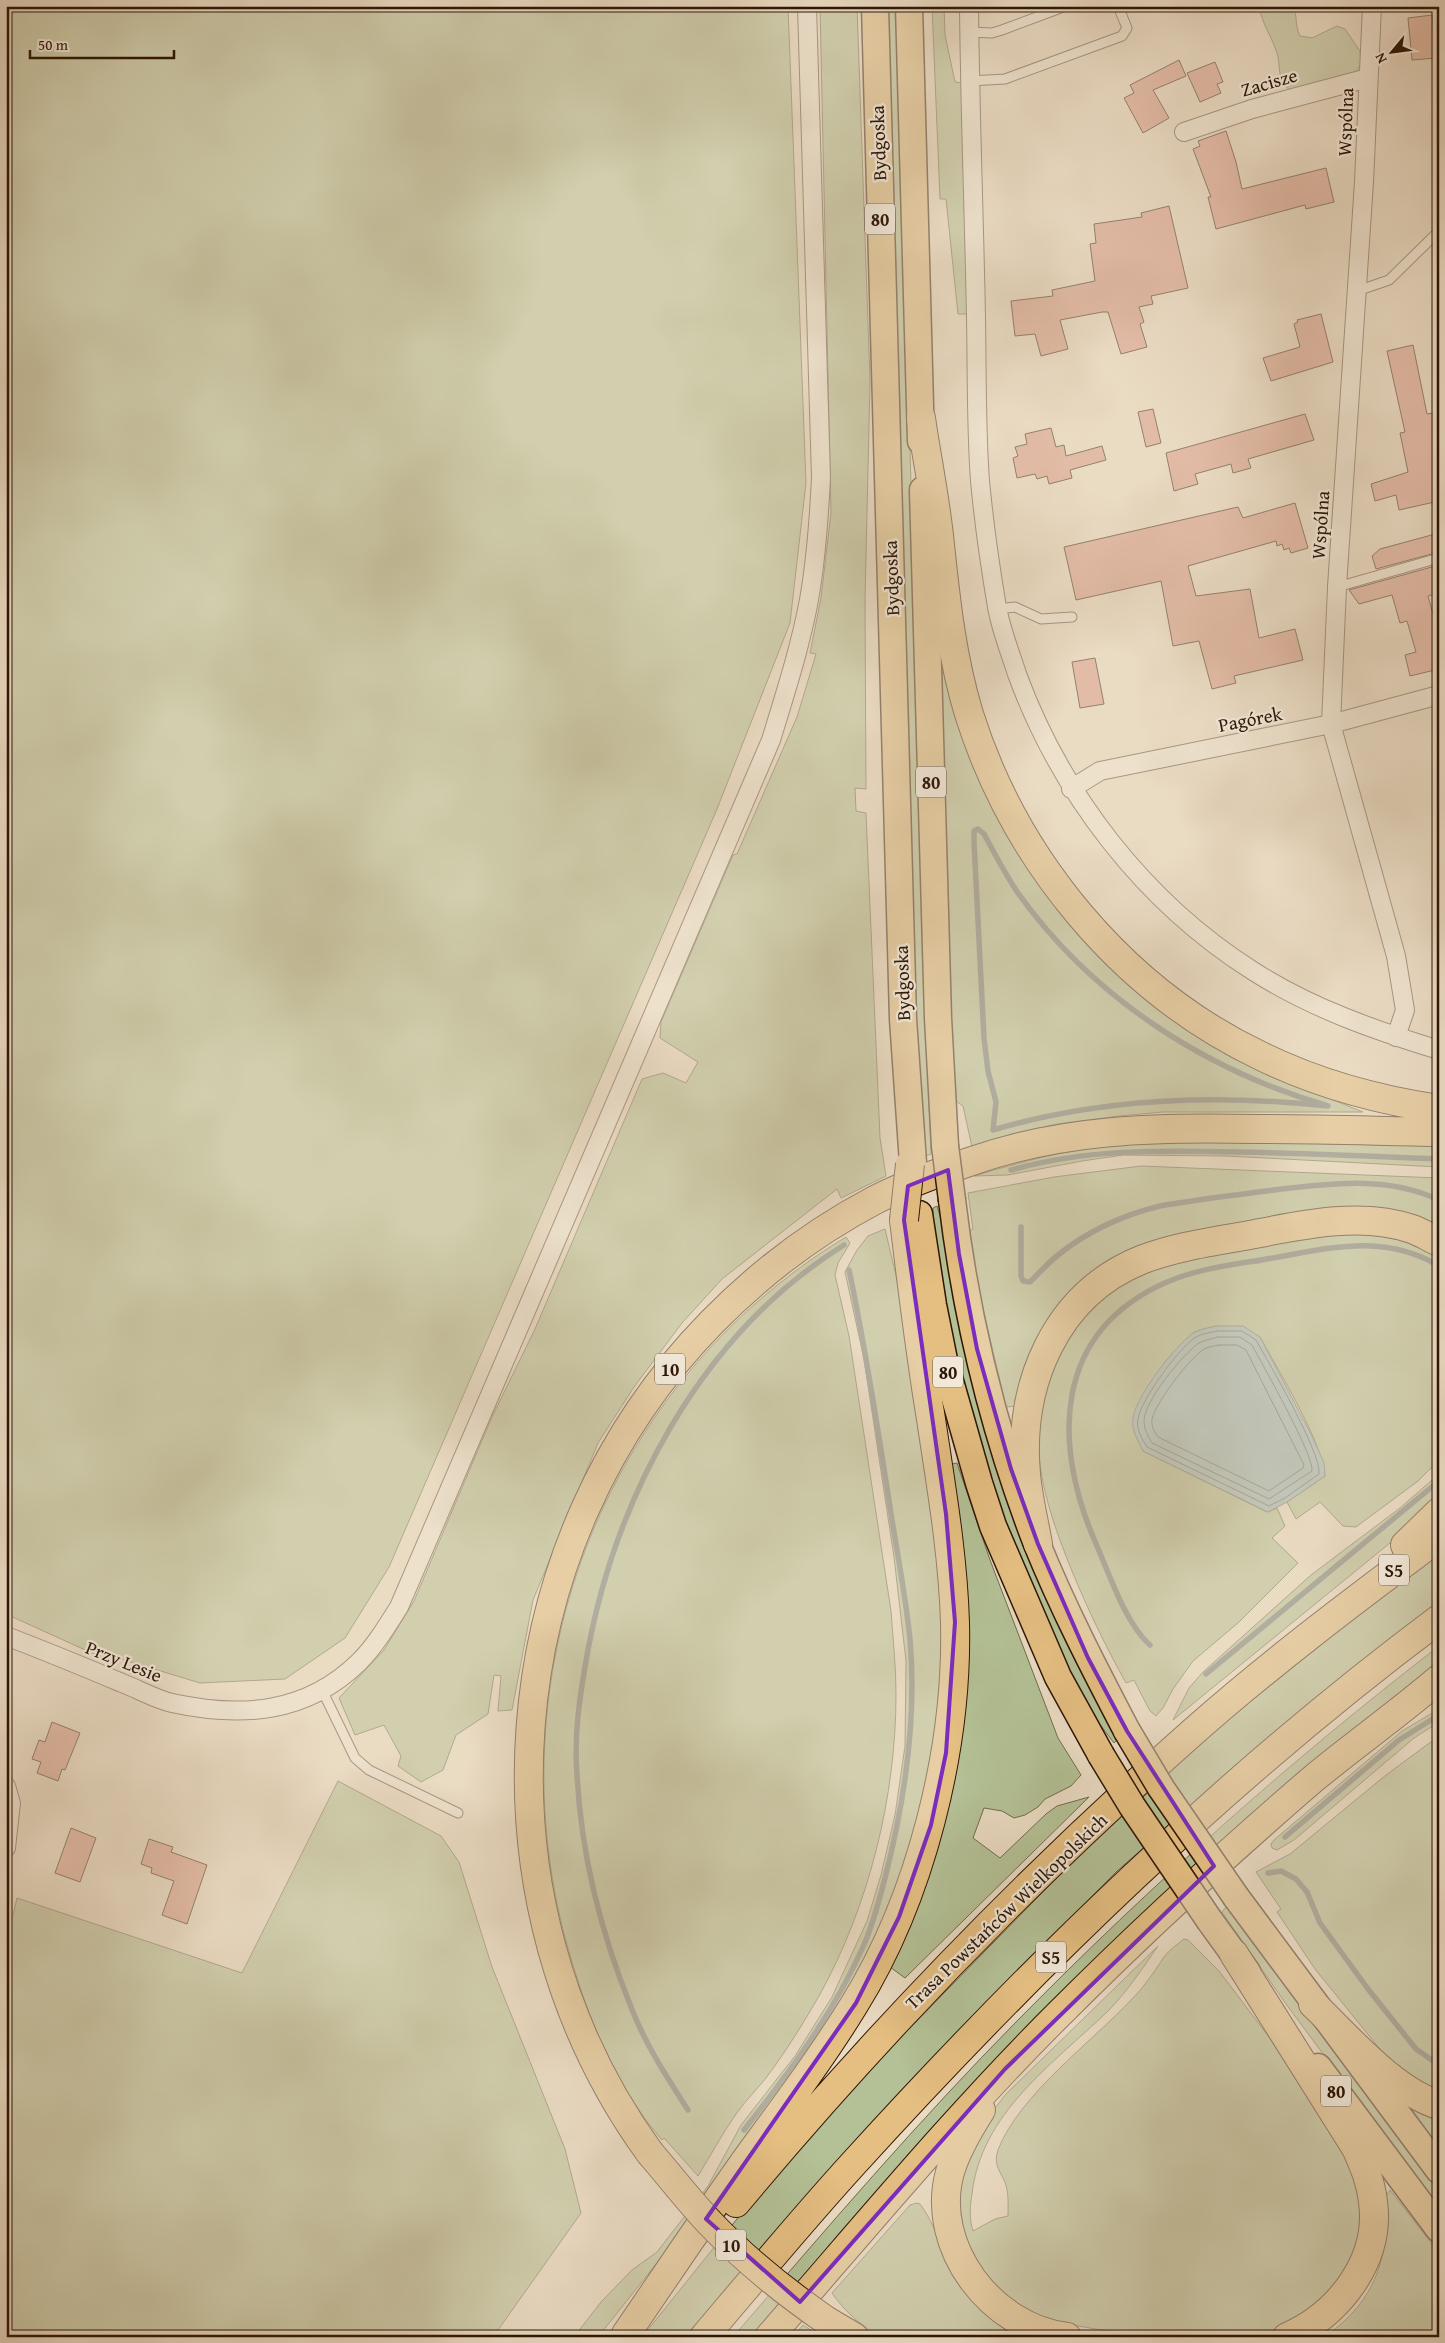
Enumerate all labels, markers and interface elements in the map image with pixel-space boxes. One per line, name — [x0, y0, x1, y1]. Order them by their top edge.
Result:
scale bar — [30, 28, 174, 60]
north arrow — [1368, 28, 1418, 78]
text: 50 m — [38, 34, 69, 55]
text: N — [1369, 49, 1392, 67]
street label: Zacisze — [1237, 61, 1301, 103]
street label: Wspólna — [1330, 87, 1360, 157]
street label: Bydgoska — [863, 105, 893, 181]
road number: 80 — [865, 203, 895, 234]
street label: Wspólna — [1304, 490, 1336, 560]
street label: Bydgoska — [876, 540, 906, 616]
street label: Pagórek — [1216, 699, 1285, 739]
road number: 80 — [916, 766, 946, 798]
street label: Bydgoska — [887, 945, 917, 1021]
road number: 10 — [655, 1354, 685, 1385]
road number: 80 — [933, 1356, 963, 1388]
road number: S5 — [1379, 1554, 1409, 1586]
street label: Przy Lesie — [82, 1633, 166, 1689]
street label: Trasa Powstańców Wielkopolskich — [898, 1806, 1114, 2016]
road number: S5 — [1036, 1941, 1066, 1972]
road number: 80 — [1321, 2076, 1351, 2106]
road number: 10 — [716, 2230, 746, 2260]

